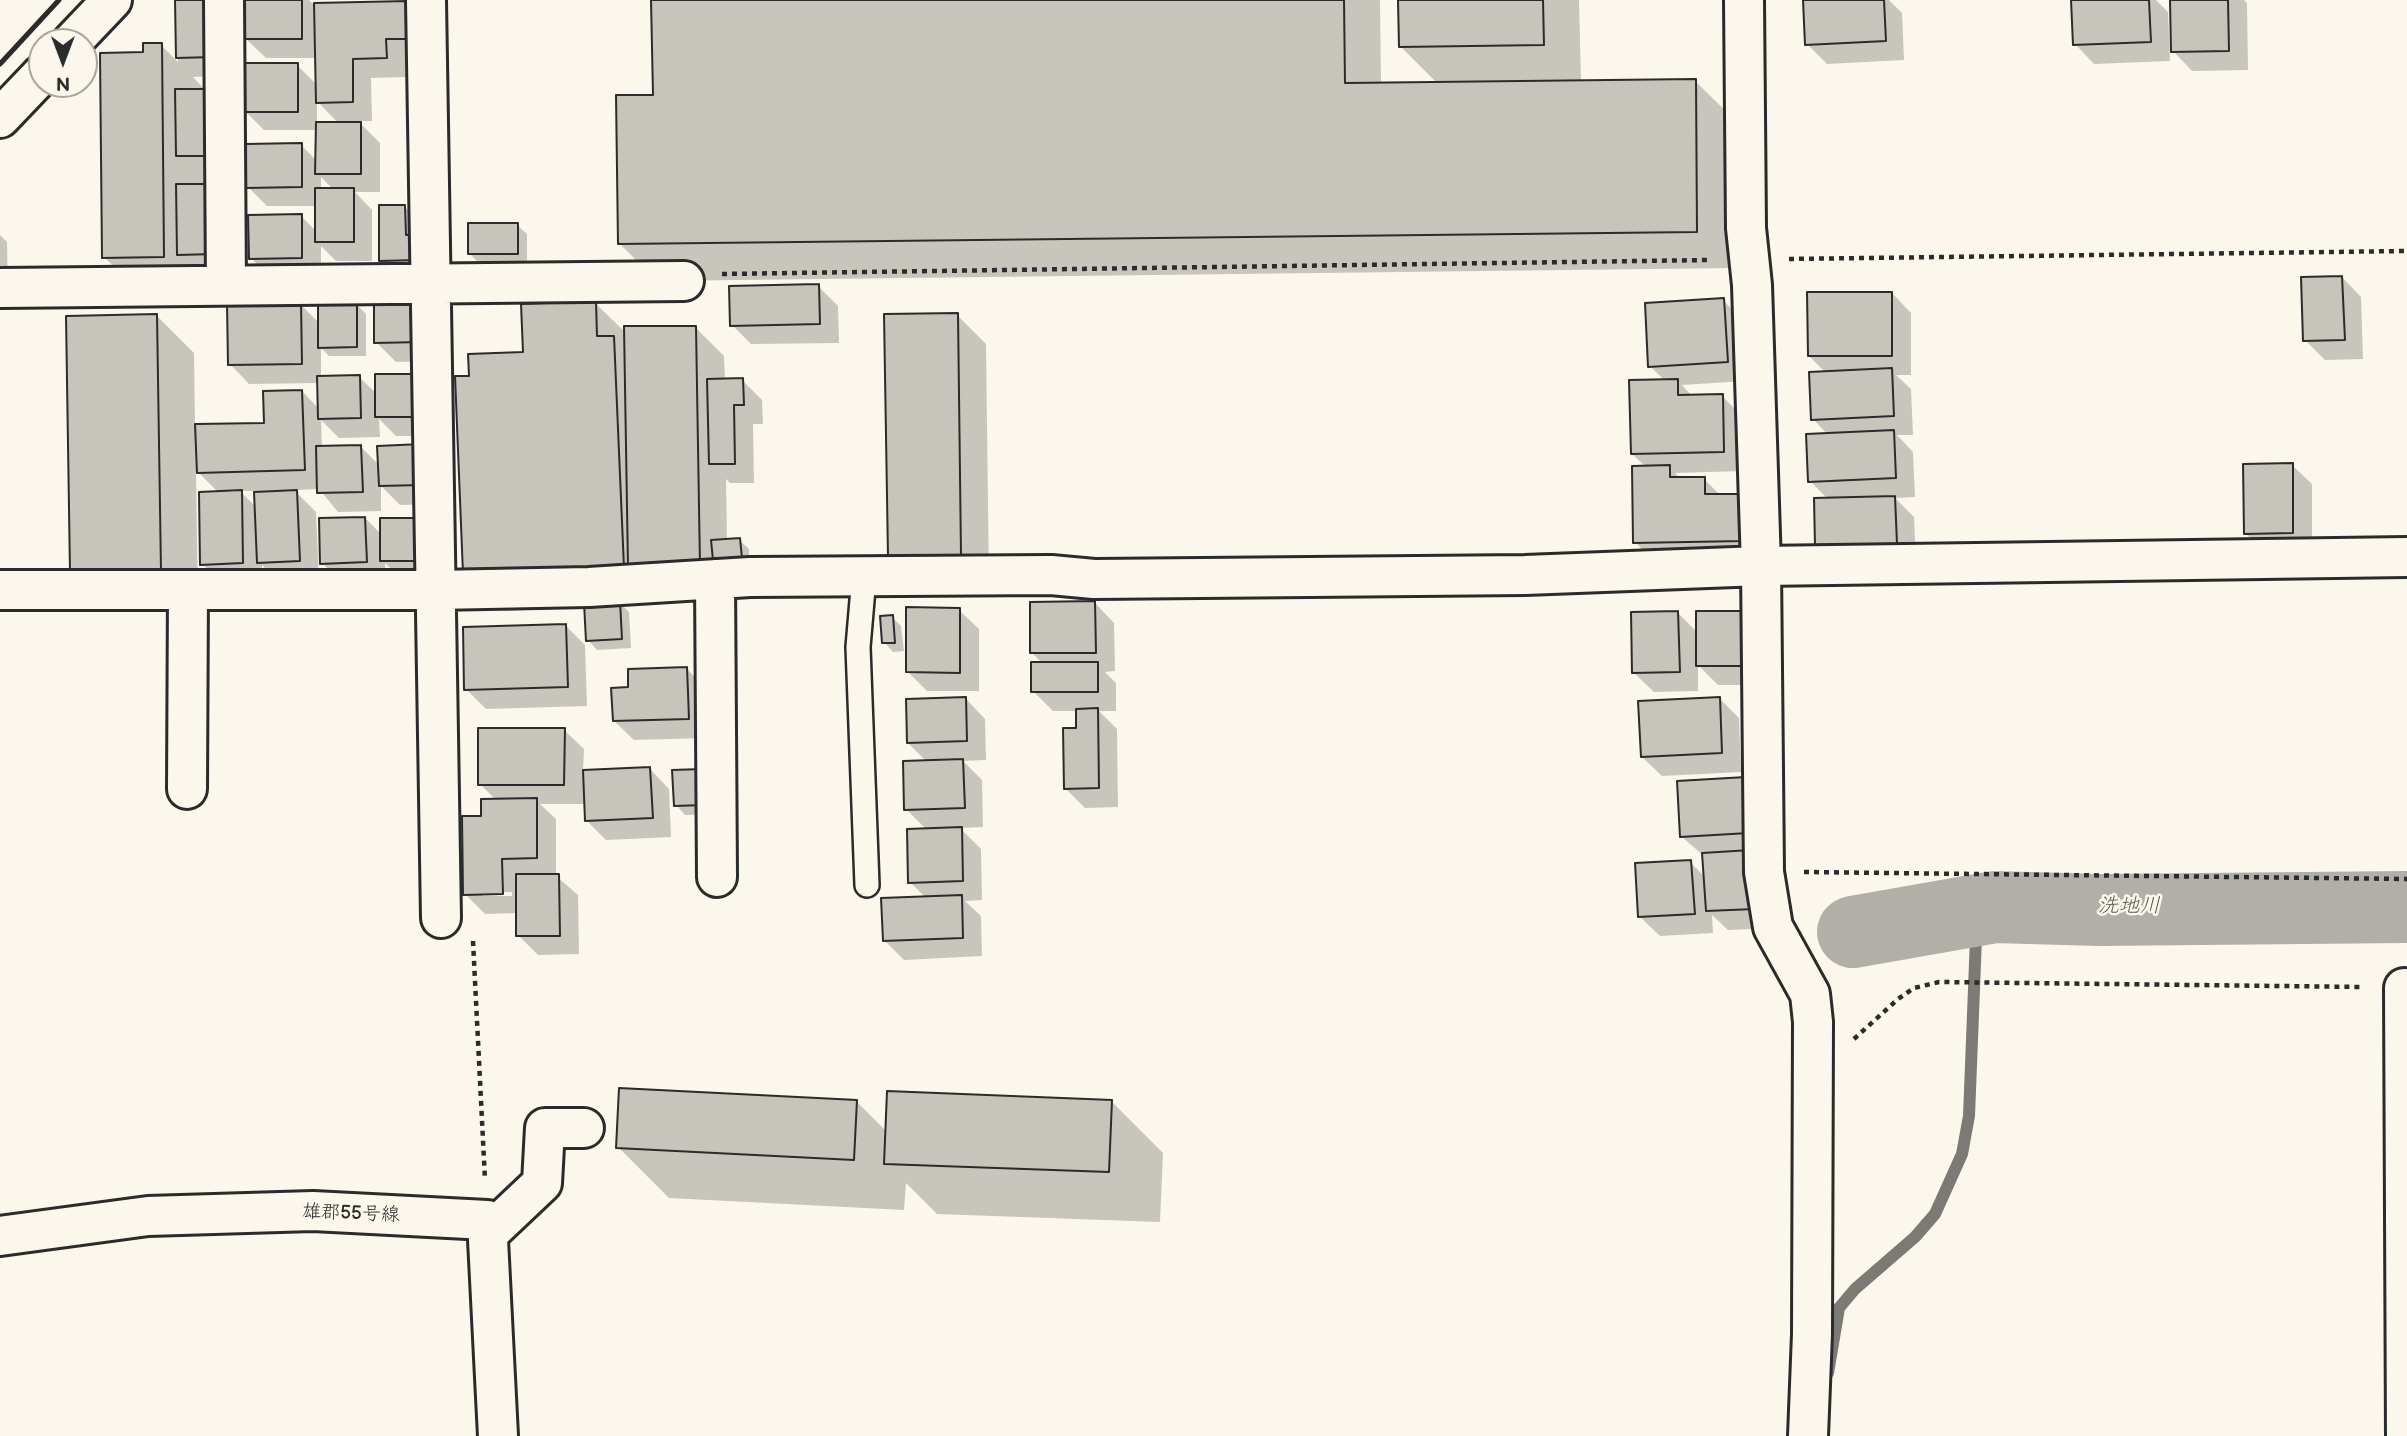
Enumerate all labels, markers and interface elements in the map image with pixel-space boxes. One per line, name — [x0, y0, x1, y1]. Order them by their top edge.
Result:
north arrow — [28, 28, 98, 98]
text: N — [56, 71, 70, 94]
water label: 洗地川 — [2098, 894, 2160, 920]
street label: 雄郡55号線 — [302, 1201, 400, 1227]

